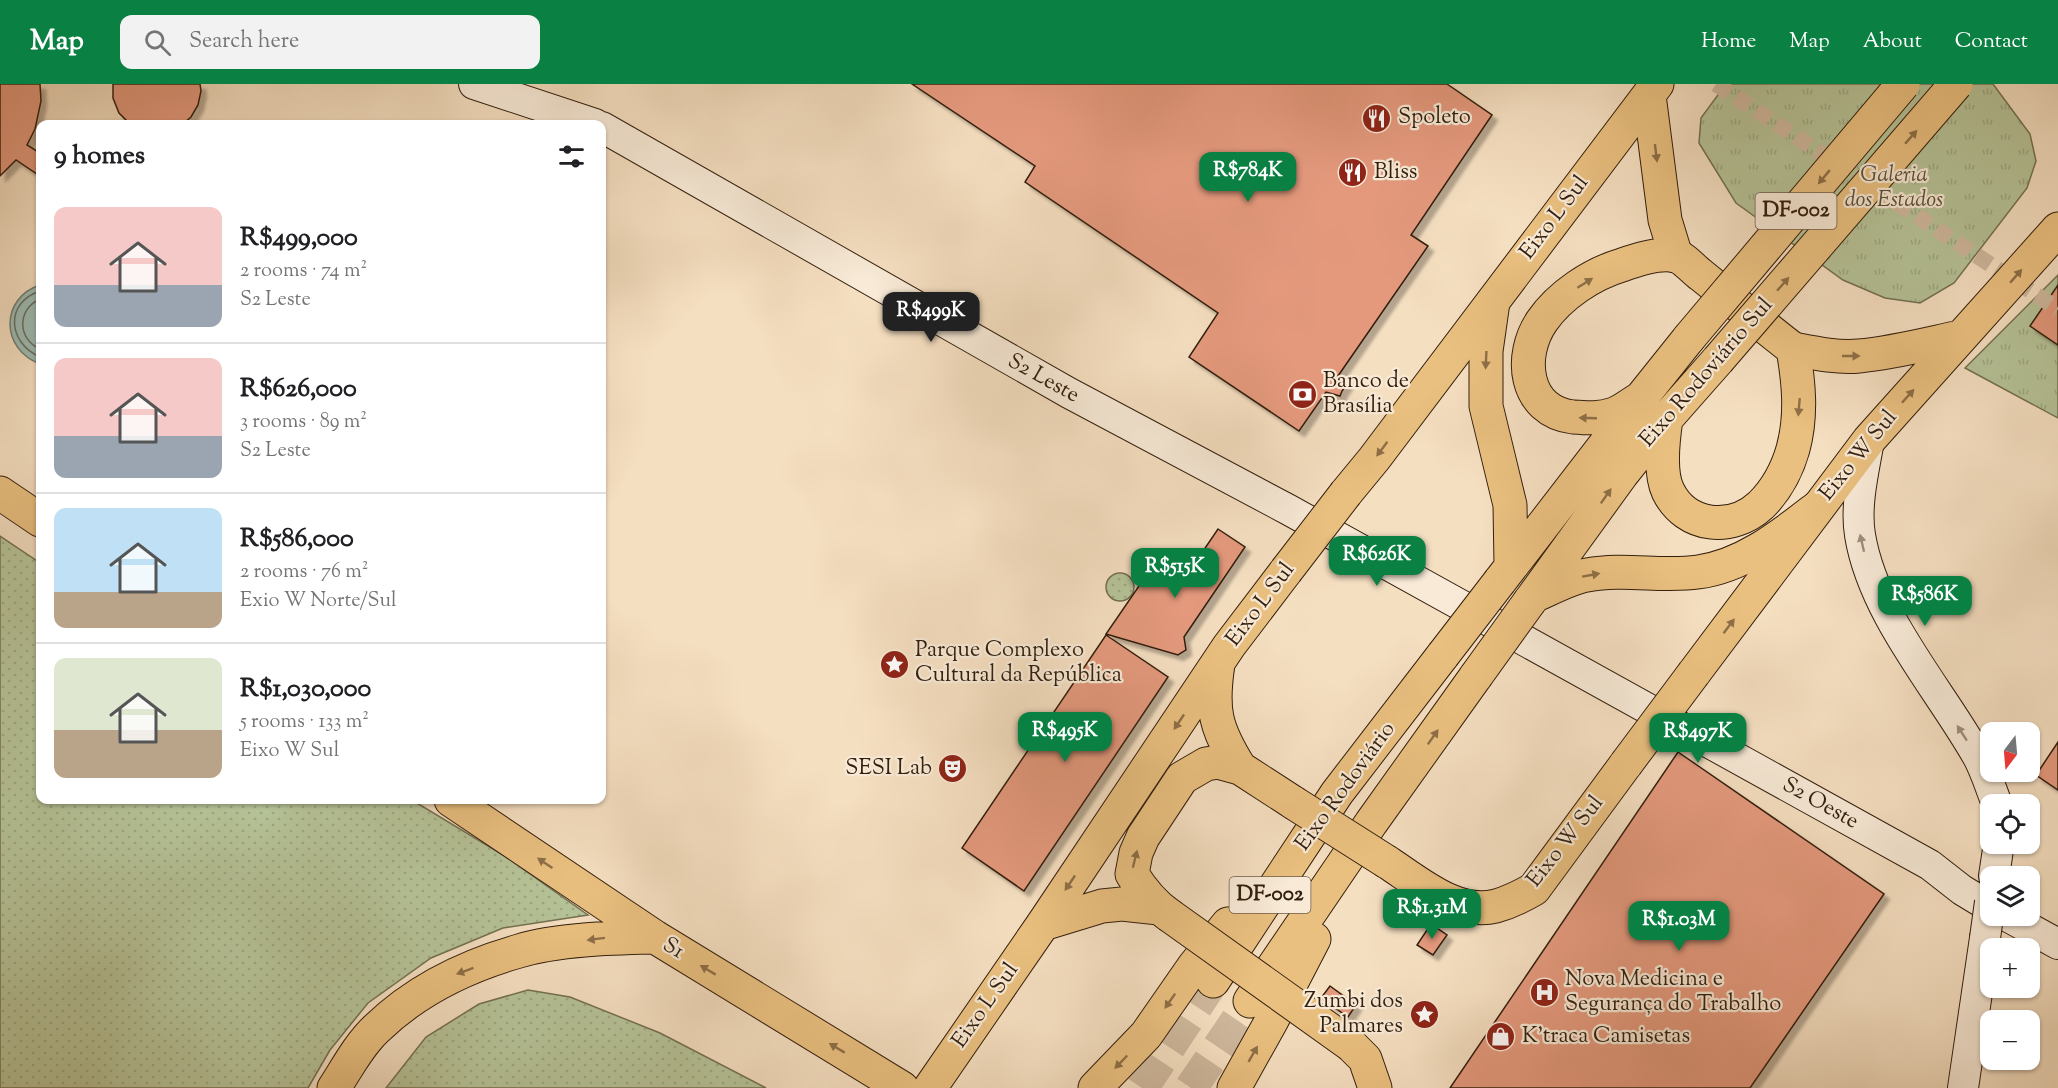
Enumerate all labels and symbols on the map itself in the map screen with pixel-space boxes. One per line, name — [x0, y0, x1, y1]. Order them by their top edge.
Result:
restaurant icon: Spoleto — [1361, 102, 1393, 134]
place label: Spoleto — [1398, 102, 1471, 134]
one-way arrow — [1904, 130, 1917, 145]
one-way arrow — [1651, 143, 1660, 162]
pin: R$784K — [1199, 152, 1297, 203]
restaurant icon: Bliss — [1337, 157, 1369, 189]
place label: Bliss — [1374, 157, 1417, 189]
park label: Galeria dos Estados — [1845, 160, 1943, 217]
street label: Eixo L Sul — [1513, 169, 1597, 267]
one-way arrow — [1818, 169, 1831, 185]
road number: DF-002 — [1756, 193, 1836, 229]
one-way arrow — [2009, 269, 2023, 284]
one-way arrow — [1777, 276, 1790, 292]
one-way arrow — [1577, 278, 1593, 289]
street label: Eixo Rodoviário Sul — [1633, 291, 1781, 455]
pin: R$499K — [882, 292, 980, 343]
street label: S2 Leste — [1001, 346, 1085, 412]
one-way arrow — [1481, 350, 1491, 369]
one-way arrow — [1842, 351, 1861, 361]
place label: Banco de Brasília — [1323, 366, 1409, 423]
bank icon: Banco de Brasília — [1286, 379, 1318, 411]
one-way arrow — [1901, 389, 1914, 404]
one-way arrow — [1794, 398, 1804, 417]
street label: Eixo W Sul — [1812, 404, 1906, 508]
one-way arrow — [1578, 413, 1597, 422]
one-way arrow — [1376, 440, 1388, 456]
one-way arrow — [1600, 488, 1612, 504]
one-way arrow — [1857, 533, 1866, 552]
pin: R$626K — [1328, 536, 1426, 587]
pin: R$515K — [1126, 548, 1224, 599]
street label: Eixo L Sul — [1219, 556, 1303, 654]
one-way arrow — [1581, 570, 1600, 579]
pin: R$586K — [1876, 576, 1974, 627]
one-way arrow — [1723, 618, 1735, 634]
place label: Parque Complexo Cultural da República — [915, 635, 1122, 692]
place icon: Parque Complexo Cultural da República — [878, 648, 910, 680]
pin: R$495K — [1016, 712, 1114, 763]
one-way arrow — [1173, 713, 1185, 729]
pin: R$497K — [1649, 713, 1747, 764]
street label: Eixo Rodoviário — [1288, 716, 1404, 858]
north arrow — [1980, 722, 2040, 782]
one-way arrow — [1957, 725, 1968, 741]
one-way arrow — [1427, 730, 1439, 746]
place label: SESI Lab — [845, 753, 932, 785]
theatre icon: SESI Lab — [937, 753, 969, 785]
street label: S2 Oeste — [1776, 770, 1864, 838]
street label: Eixo W Sul — [1520, 789, 1612, 895]
one-way arrow — [1131, 850, 1141, 868]
one-way arrow — [538, 857, 554, 869]
one-way arrow — [1064, 875, 1076, 891]
road number: DF-002 — [1230, 877, 1310, 913]
pin: R$1.31M — [1377, 889, 1487, 940]
pin: R$1.03M — [1624, 901, 1734, 952]
street label: S1 — [656, 930, 691, 968]
one-way arrow — [587, 935, 606, 944]
street label: Eixo L Sul — [945, 957, 1027, 1055]
place label: Nova Medicina e Segurança do Trabalho — [1565, 964, 1781, 1021]
one-way arrow — [700, 965, 716, 976]
one-way arrow — [456, 967, 474, 976]
hospital icon: Nova Medicina e Segurança do Trabalho — [1528, 977, 1560, 1009]
place label: Zumbi dos Palmares — [1304, 986, 1403, 1043]
one-way arrow — [1164, 992, 1176, 1008]
place icon: Zumbi dos Palmares — [1408, 999, 1440, 1031]
shop icon: K'traca Camisetas — [1485, 1021, 1517, 1053]
place label: K'traca Camisetas — [1522, 1021, 1690, 1053]
one-way arrow — [829, 1042, 845, 1053]
one-way arrow — [1248, 1045, 1258, 1062]
one-way arrow — [1114, 1054, 1128, 1068]

